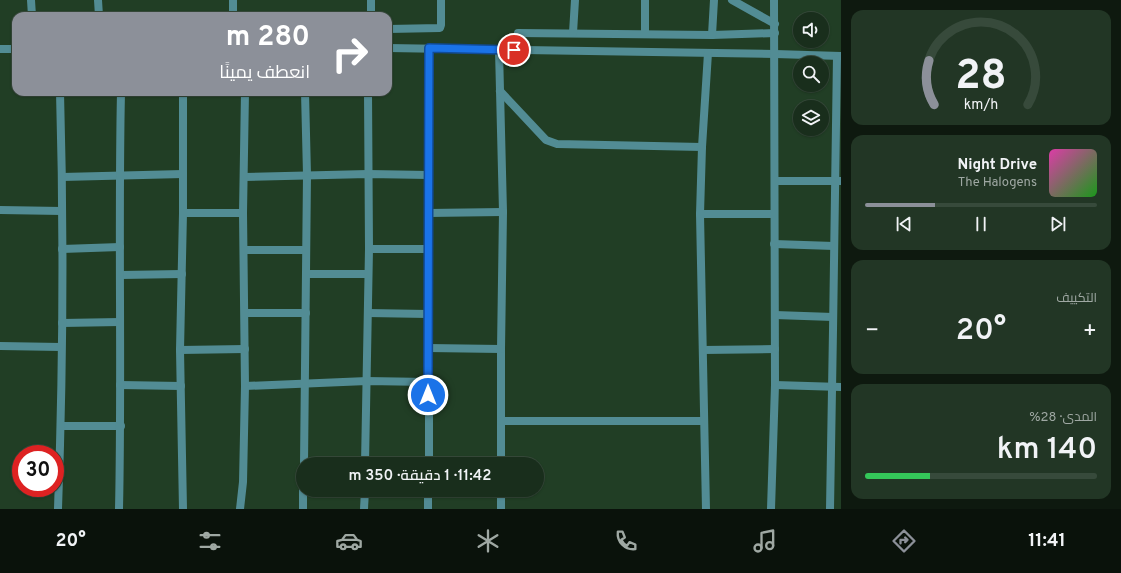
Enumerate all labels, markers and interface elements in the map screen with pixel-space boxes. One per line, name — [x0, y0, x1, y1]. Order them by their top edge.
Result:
map controls — [793, 12, 829, 136]
button: sound — [793, 12, 829, 48]
text: 280 m — [226, 20, 310, 56]
icon: right — [324, 28, 376, 80]
pin — [497, 33, 531, 67]
icon: arrive — [503, 39, 525, 61]
text: 28 — [955, 51, 1007, 104]
button: search — [793, 56, 829, 92]
text: انعطف يمينًا — [219, 62, 310, 85]
text: km/h — [964, 96, 998, 114]
button: layers — [793, 100, 829, 136]
text: Night Drive — [957, 156, 1037, 175]
text: The Halogens — [958, 175, 1037, 191]
icon: previous — [893, 213, 915, 235]
icon: pause — [970, 213, 992, 235]
icon: next — [1047, 213, 1069, 235]
text: التكييف — [1056, 291, 1097, 307]
text: 20° — [956, 313, 1006, 350]
text: − — [865, 318, 879, 345]
text: + — [1083, 318, 1097, 345]
position arrow — [407, 374, 449, 416]
text: المدى · 28% — [1029, 410, 1097, 426]
text: 140 km — [997, 432, 1097, 469]
speed limit sign: 30 — [12, 445, 64, 497]
text: 11:42 · 1 دقيقة · 350 m — [349, 467, 491, 486]
icon: filters — [196, 527, 224, 555]
icon: car — [335, 527, 363, 555]
icon: climate — [474, 527, 502, 555]
icon: phone — [612, 527, 640, 555]
icon: music — [751, 527, 779, 555]
icon: directions — [890, 527, 918, 555]
text: 20° — [55, 530, 86, 553]
text: 11:41 — [1028, 530, 1066, 553]

